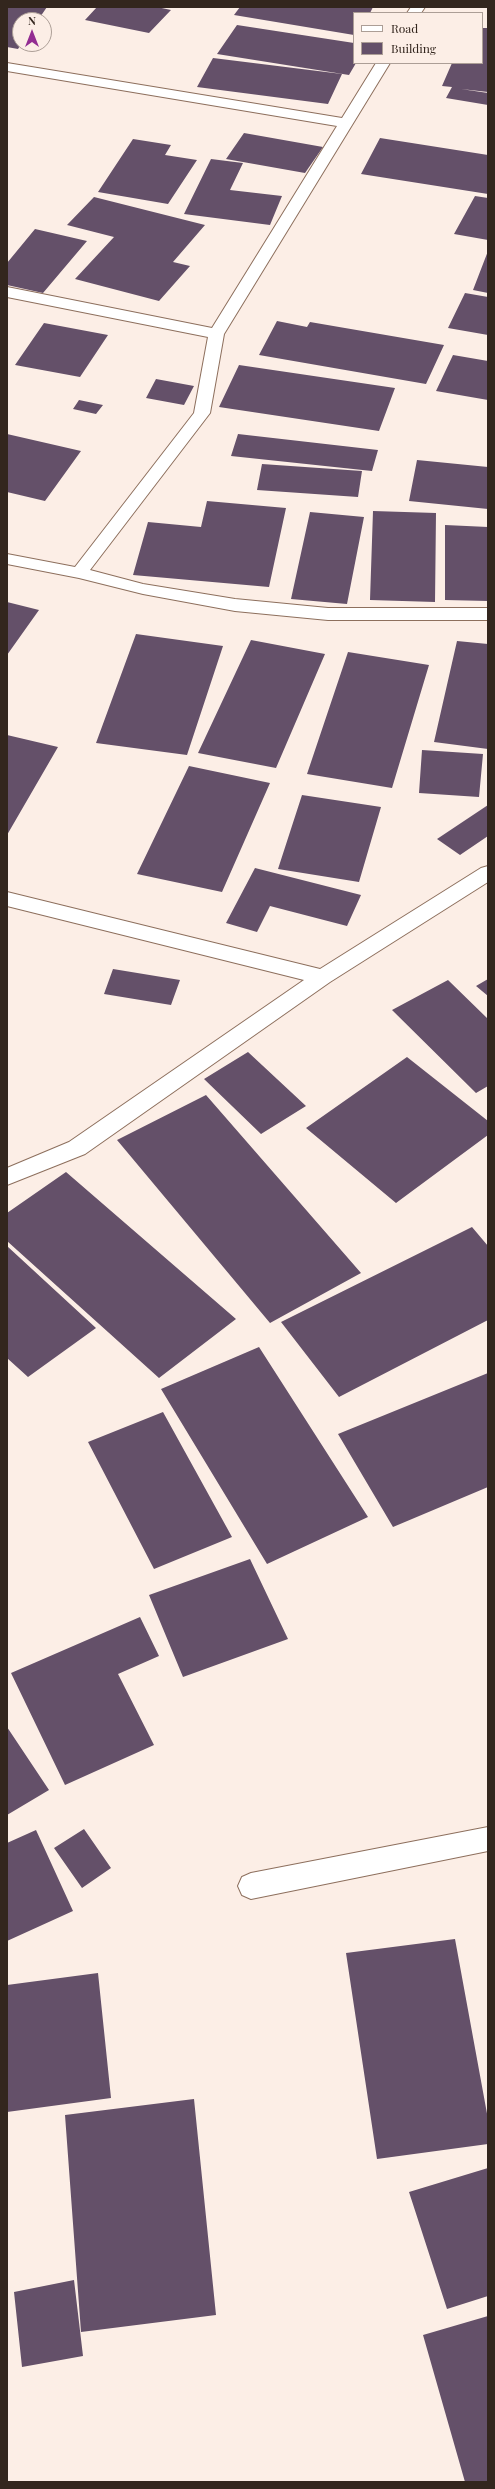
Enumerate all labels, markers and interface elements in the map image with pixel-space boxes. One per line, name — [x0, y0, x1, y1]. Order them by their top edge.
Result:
north arrow — [12, 12, 52, 52]
legend — [353, 12, 483, 64]
text: N — [28, 13, 36, 28]
text: Road — [391, 20, 418, 36]
text: Building — [391, 40, 436, 56]

